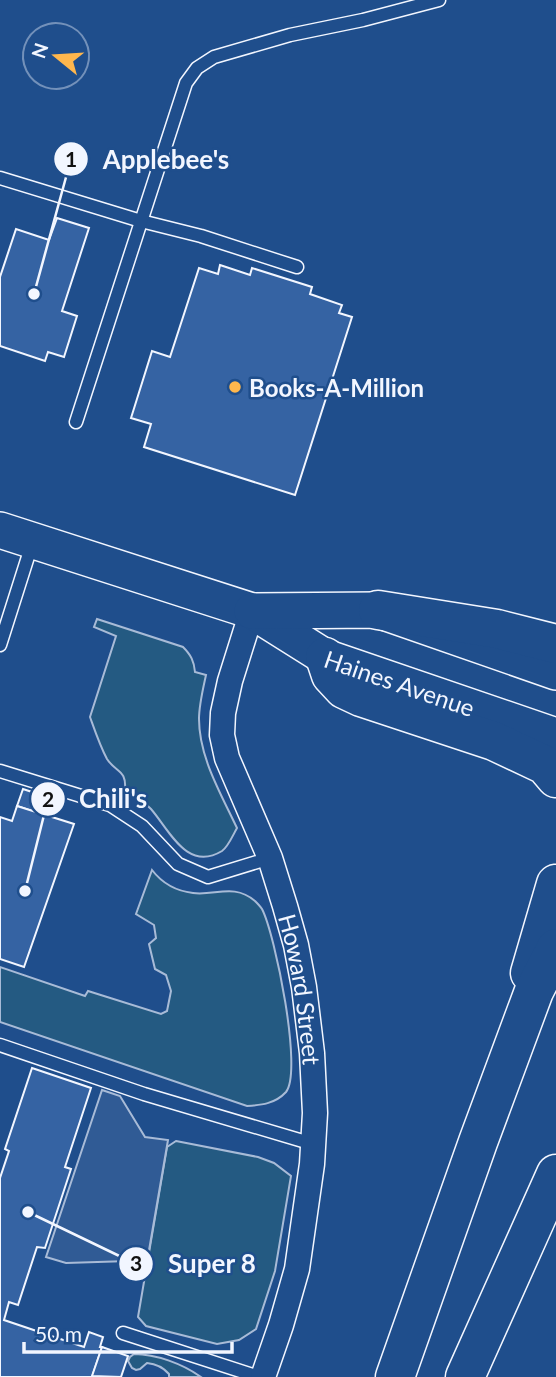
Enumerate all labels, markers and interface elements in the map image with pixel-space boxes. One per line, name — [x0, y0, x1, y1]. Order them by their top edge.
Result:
north arrow — [21, 21, 91, 91]
text: N — [26, 40, 53, 61]
callout: Applebee's — [54, 136, 243, 183]
text: Applebee's — [102, 143, 229, 175]
text: 1 — [65, 146, 77, 171]
place label: Books-A-Million — [249, 373, 424, 402]
marker: Books-A-Million — [227, 379, 243, 395]
street label: Haines Avenue — [321, 643, 479, 722]
callout: Chili's — [30, 776, 162, 823]
text: Chili's — [79, 782, 147, 814]
text: 2 — [42, 786, 54, 811]
street label: Howard Street — [273, 910, 327, 1066]
callout: Super 8 — [119, 1240, 270, 1287]
text: Super 8 — [168, 1247, 256, 1279]
text: 3 — [130, 1250, 142, 1275]
scale bar — [24, 1310, 233, 1354]
text: 50 m — [35, 1321, 82, 1346]

